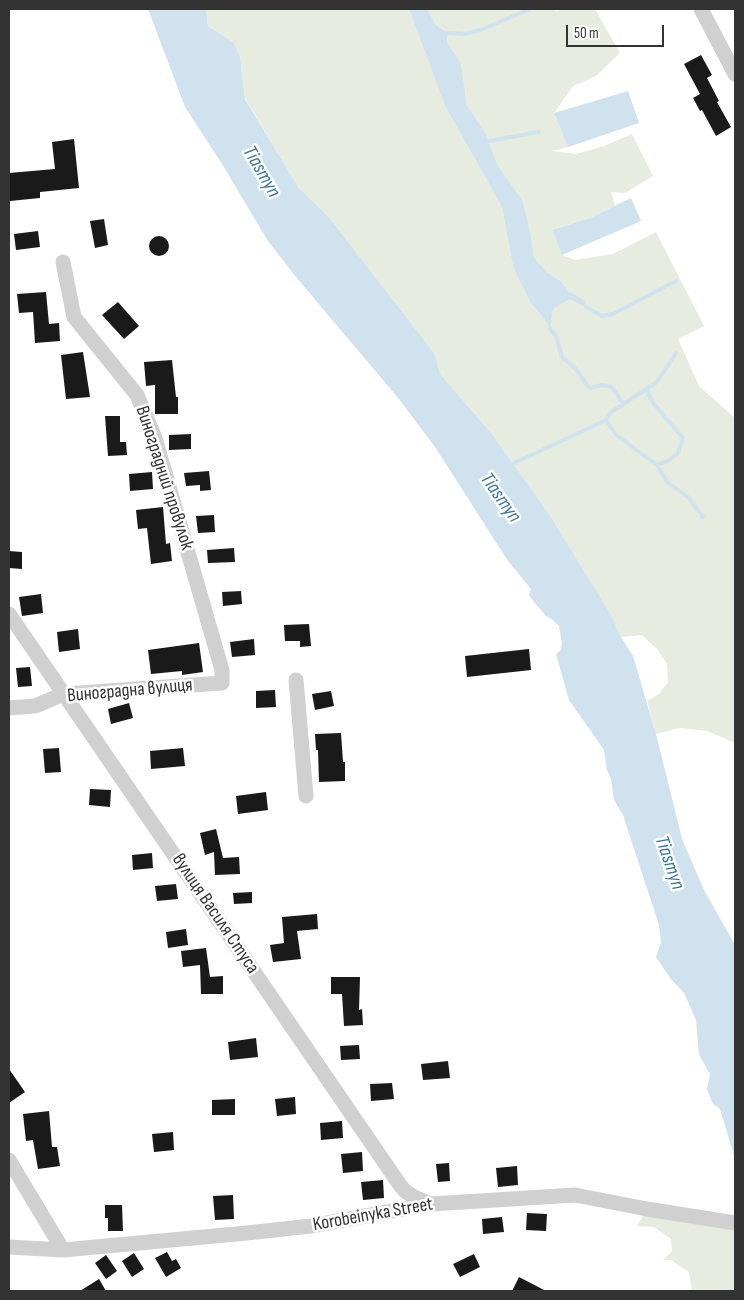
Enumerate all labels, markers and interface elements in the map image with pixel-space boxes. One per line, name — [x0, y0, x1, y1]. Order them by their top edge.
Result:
scale bar — [569, 15, 666, 47]
text: 50 m — [574, 24, 599, 43]
water label: Tiasmyn — [237, 142, 285, 202]
street label: Виноградний провулок — [130, 403, 198, 553]
water label: Tiasmyn — [474, 469, 526, 527]
street label: Виноградна вулиця — [66, 674, 194, 708]
water label: Tiasmyn — [649, 833, 689, 893]
street label: вулиця Василя Стуса — [166, 850, 264, 978]
street label: Korobeinyka Street — [311, 1193, 435, 1237]

